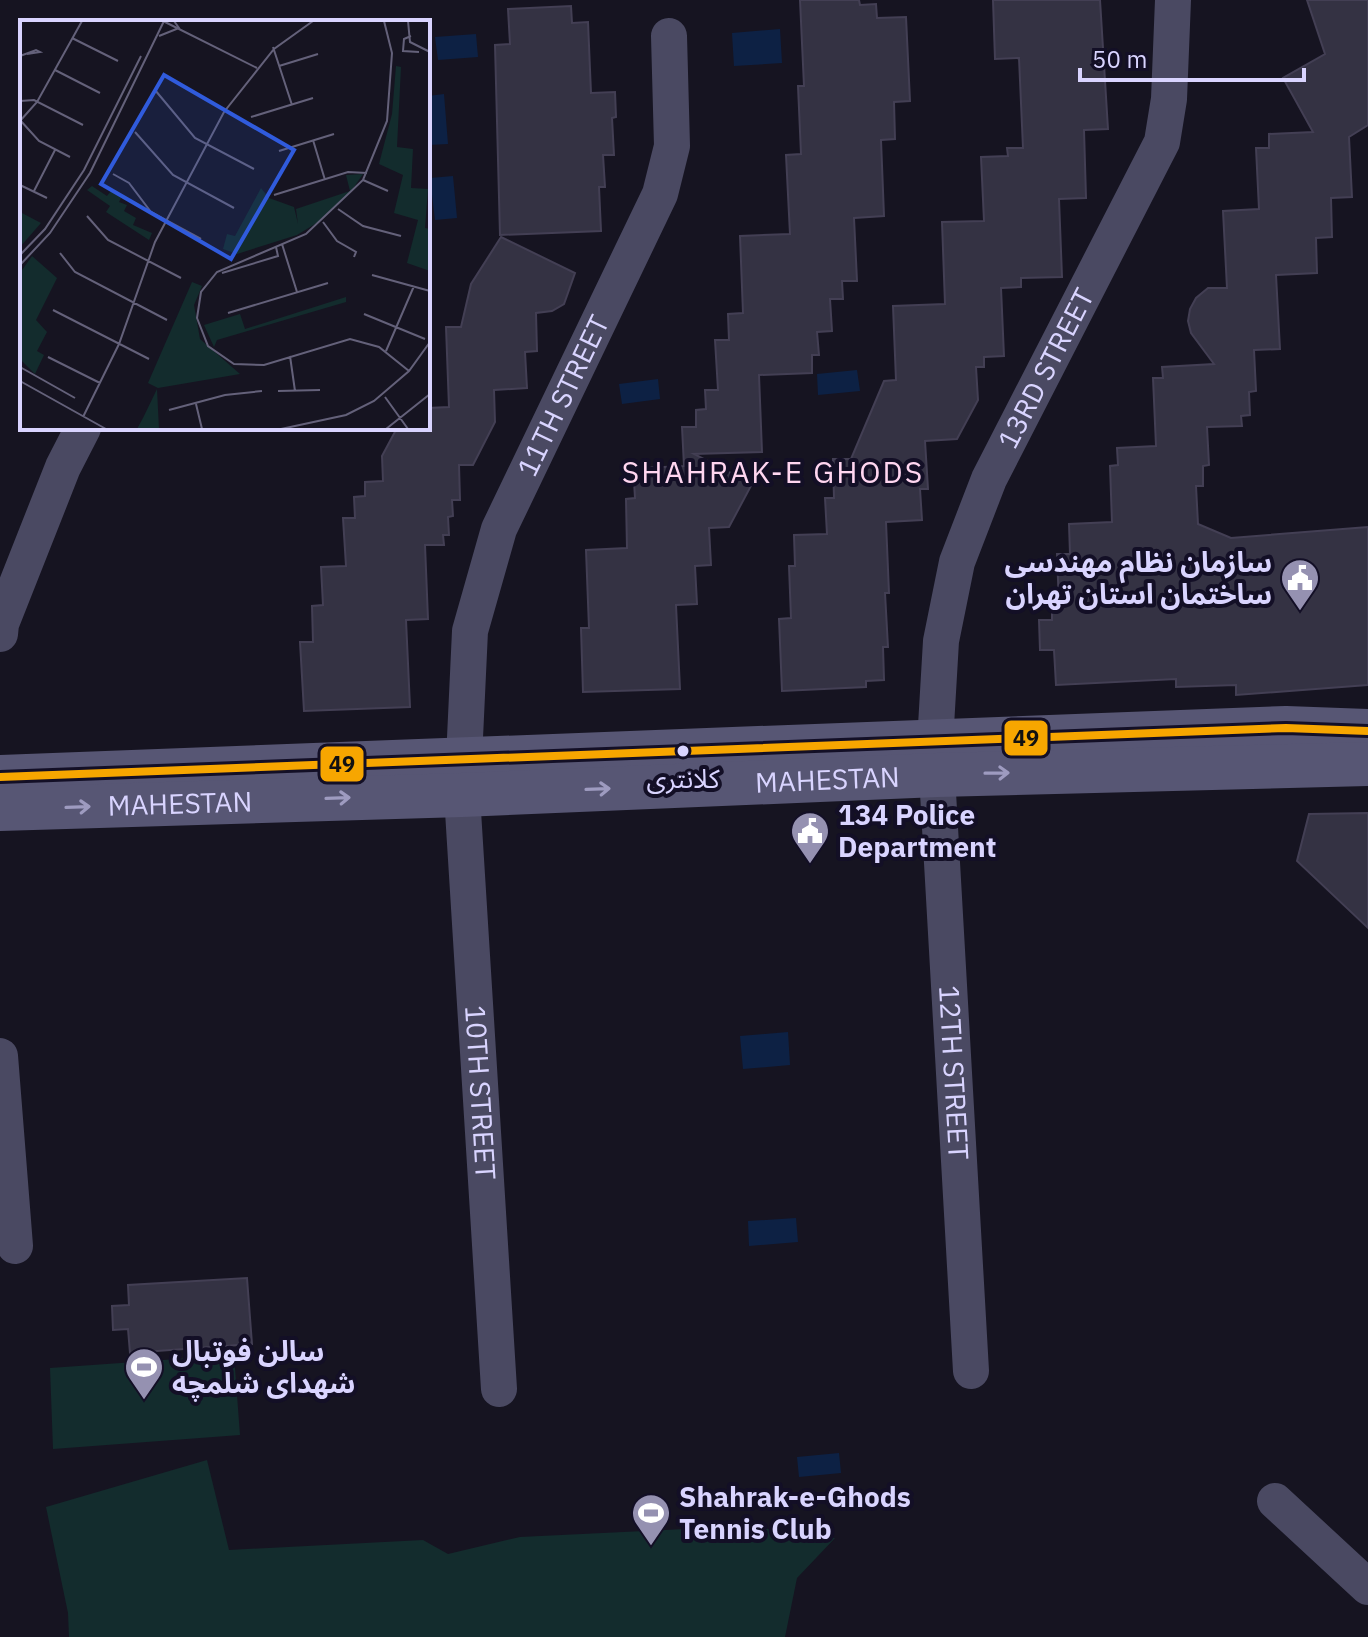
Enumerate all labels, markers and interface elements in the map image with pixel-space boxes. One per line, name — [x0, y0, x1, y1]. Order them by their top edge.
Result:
inset map — [20, 20, 430, 430]
scale bar — [1080, 32, 1304, 82]
text: 50 m — [1092, 43, 1147, 75]
street label: 13RD STREET — [989, 282, 1102, 455]
street label: 11TH STREET — [508, 309, 617, 482]
district label: SHAHRAK-E GHODS — [622, 452, 924, 491]
place label: سازمان نظام مهندسی ساختمان استان تهران — [1005, 543, 1272, 612]
public building icon: سازمان نظام مهندسی ساختمان استان تهران — [1279, 557, 1321, 612]
line badge: 49 — [1003, 719, 1049, 757]
text: 49 — [1013, 723, 1039, 752]
marker: کلانتری — [675, 743, 691, 759]
line badge: 49 — [319, 745, 365, 783]
text: 49 — [329, 749, 355, 778]
street label: MAHESTAN — [754, 758, 901, 801]
place label: کلانتری — [646, 761, 720, 795]
one-way arrow — [983, 766, 1010, 781]
one-way arrow — [584, 781, 611, 796]
street label: MAHESTAN — [107, 782, 253, 824]
one-way arrow — [324, 791, 351, 806]
place label: 134 Police Department — [838, 796, 997, 865]
one-way arrow — [64, 799, 91, 814]
public building icon: 134 Police Department — [789, 810, 831, 865]
street label: 12TH STREET — [931, 984, 978, 1161]
street label: 10TH STREET — [457, 1004, 505, 1181]
place label: سالن فوتبال شهدای شلمچه — [172, 1332, 355, 1402]
sports icon: سالن فوتبال شهدای شلمچه — [123, 1346, 165, 1401]
place label: Shahrak-e-Ghods Tennis Club — [679, 1478, 911, 1547]
sports icon: Shahrak-e-Ghods Tennis Club — [630, 1492, 672, 1547]

